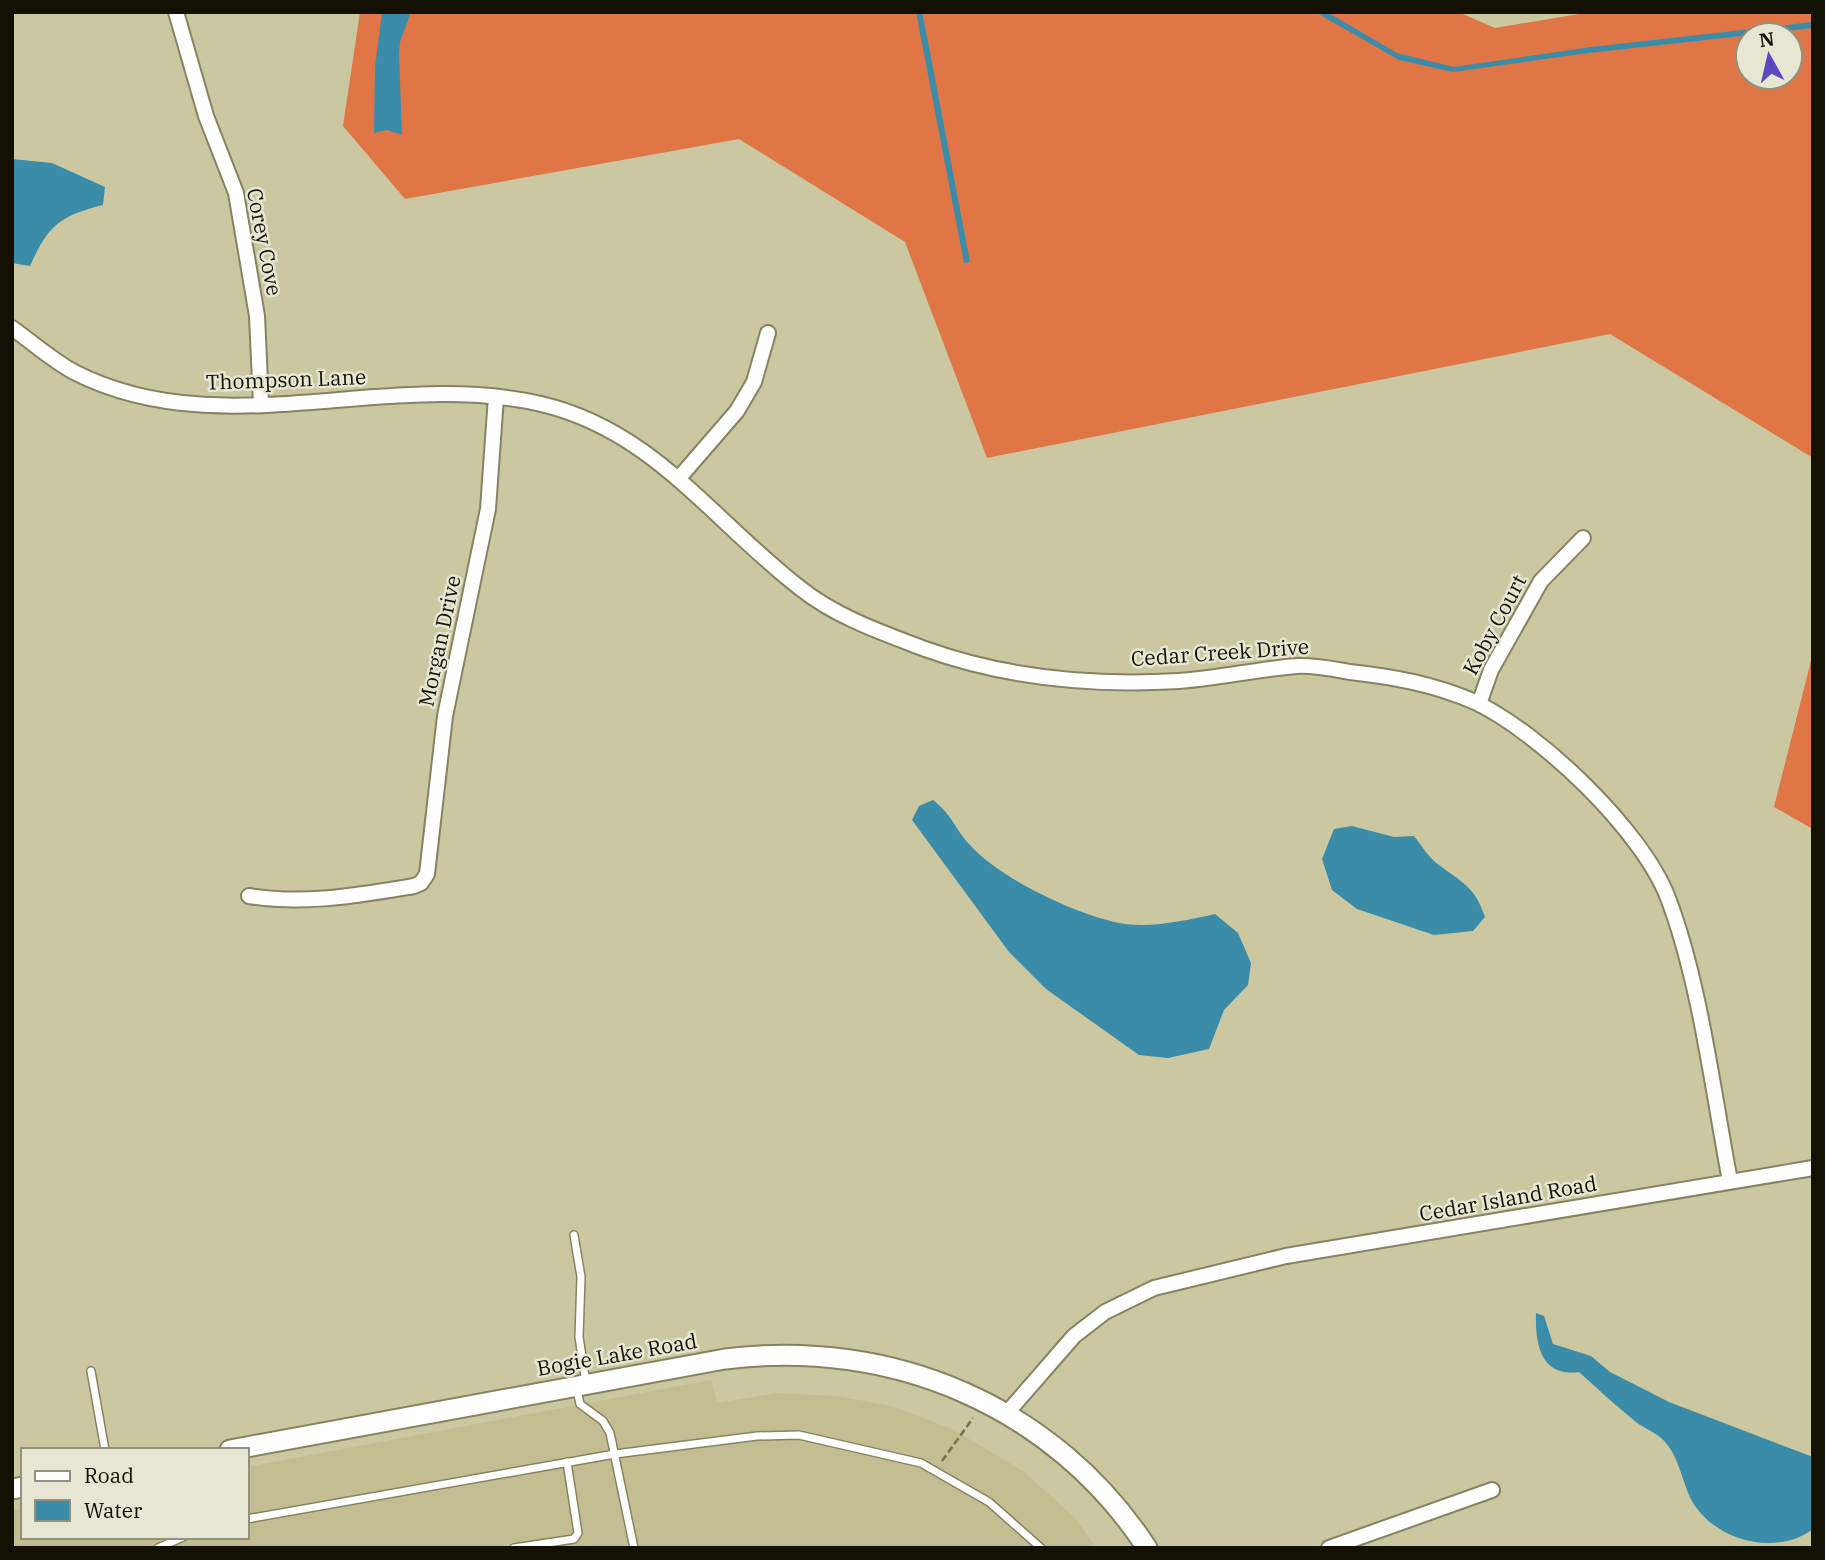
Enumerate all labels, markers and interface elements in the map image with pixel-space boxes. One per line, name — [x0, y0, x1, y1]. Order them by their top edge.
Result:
north arrow — [1734, 21, 1804, 91]
text: N — [1758, 26, 1776, 52]
street label: Corey Cove — [241, 186, 289, 298]
street label: Thompson Lane — [205, 362, 367, 396]
street label: Koby Court — [1456, 569, 1532, 680]
street label: Morgan Drive — [411, 573, 467, 709]
street label: Cedar Creek Drive — [1130, 632, 1310, 672]
street label: Cedar Island Road — [1417, 1169, 1599, 1227]
street label: Bogie Lake Road — [535, 1326, 699, 1382]
legend — [21, 1448, 248, 1539]
text: Road — [84, 1461, 134, 1489]
text: Water — [84, 1496, 143, 1524]

